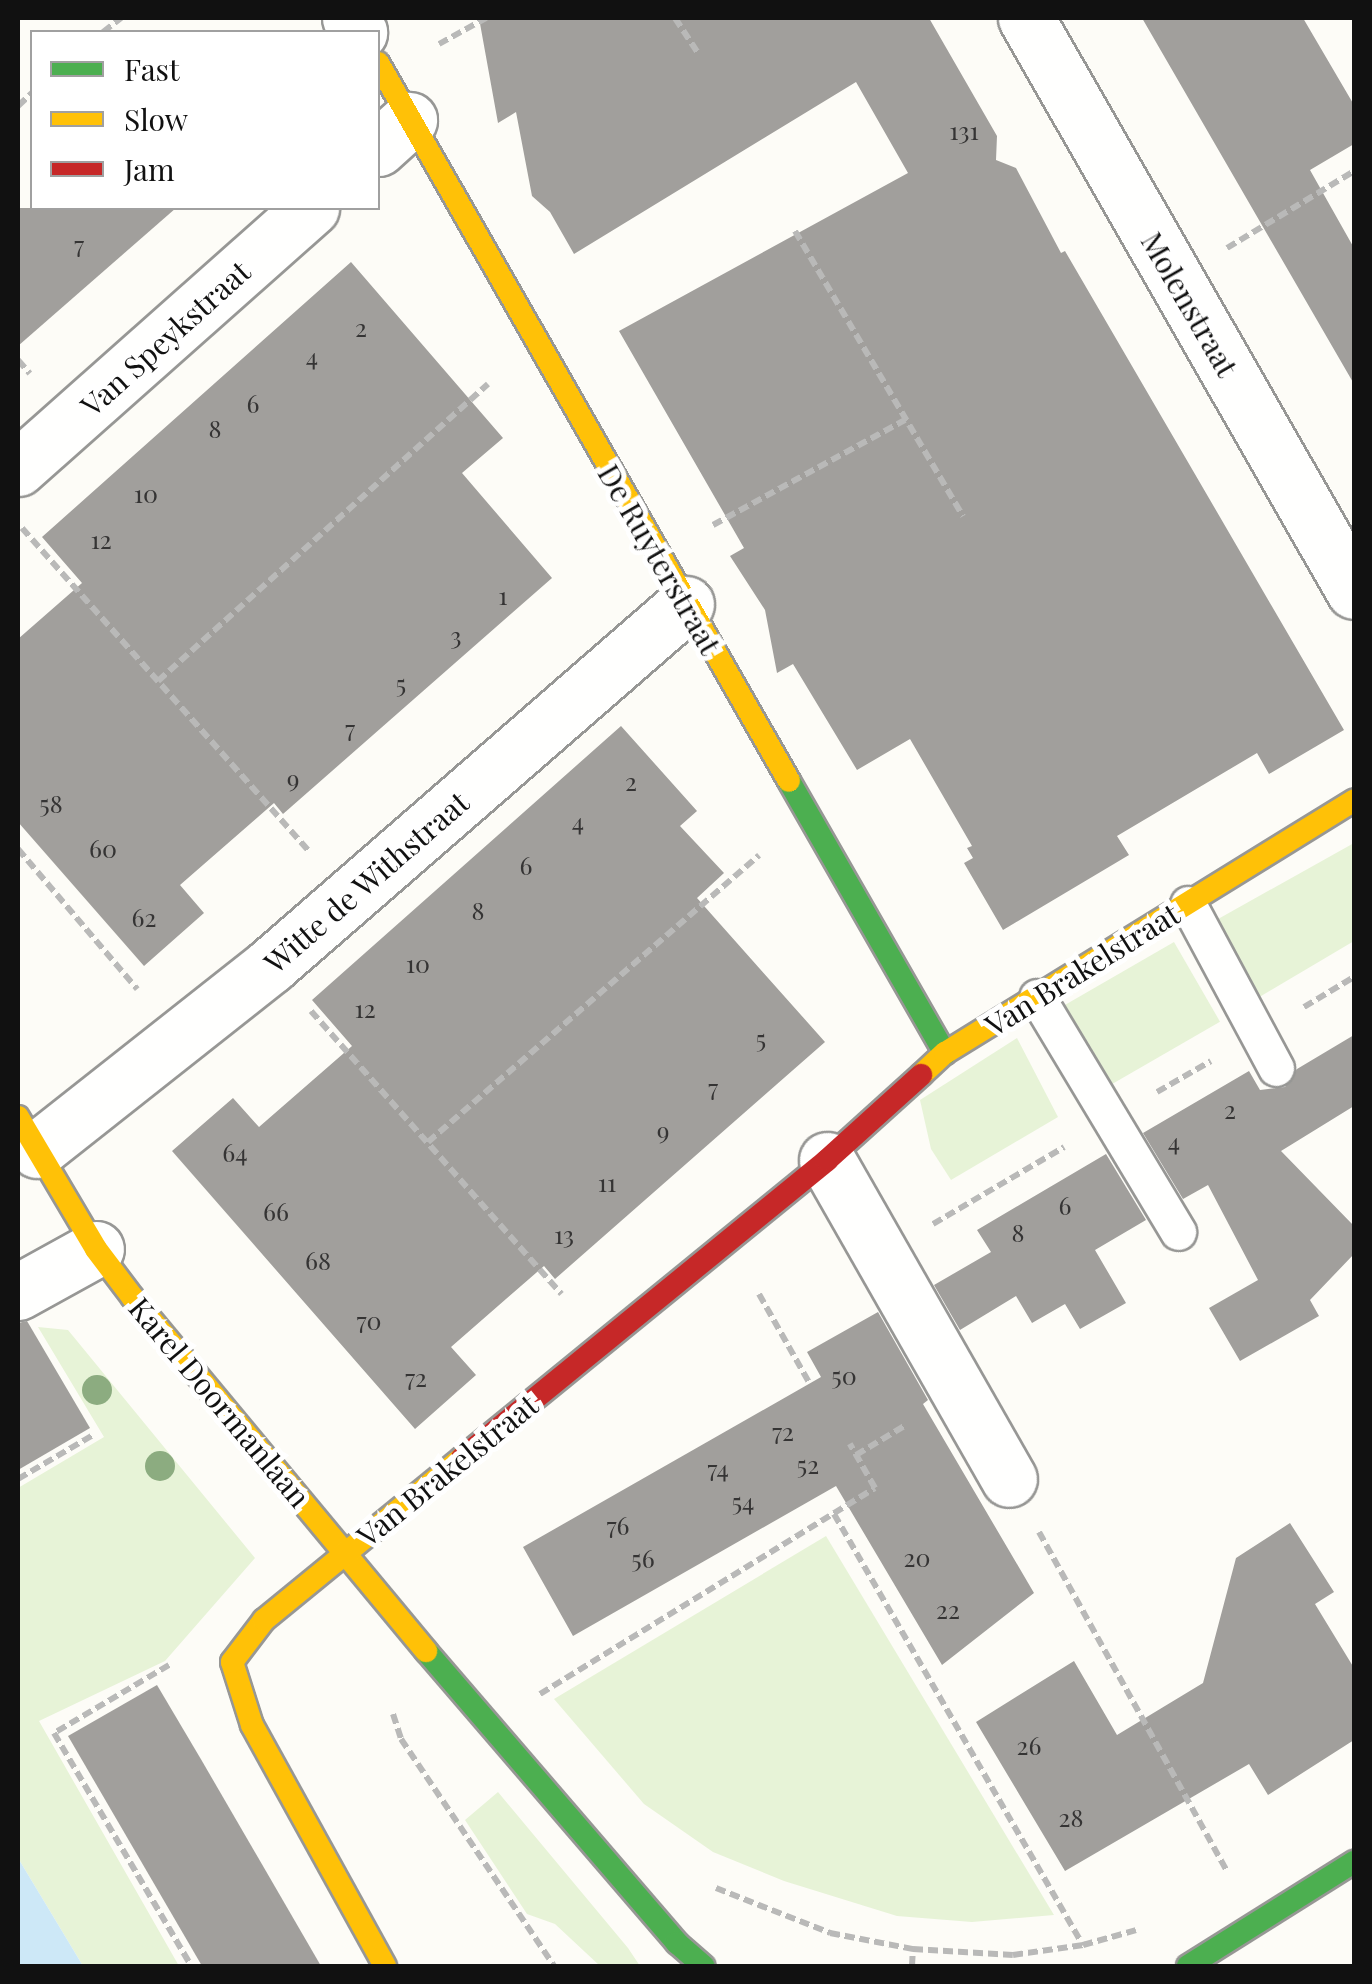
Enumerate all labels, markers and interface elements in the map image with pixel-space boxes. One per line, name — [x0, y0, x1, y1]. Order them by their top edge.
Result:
legend — [30, 30, 380, 210]
text: Fast — [124, 49, 180, 89]
text: Slow — [124, 99, 188, 139]
house number: 131 — [949, 115, 979, 145]
text: Jam — [124, 149, 175, 189]
street label: Molenstraat — [1134, 225, 1246, 383]
house number: 7 — [74, 229, 84, 259]
street label: Van Speykstraat — [73, 253, 257, 423]
house number: 2 — [355, 312, 367, 342]
house number: 4 — [306, 341, 318, 371]
house number: 6 — [247, 388, 259, 418]
house number: 8 — [209, 413, 221, 443]
street label: De Ruyterstraat — [591, 458, 729, 660]
house number: 10 — [134, 478, 158, 508]
house number: 12 — [90, 524, 112, 554]
house number: 1 — [498, 580, 508, 610]
house number: 3 — [450, 620, 462, 650]
house number: 5 — [396, 668, 406, 698]
house number: 7 — [345, 713, 355, 743]
house number: 9 — [287, 763, 299, 793]
house number: 2 — [625, 766, 637, 796]
street label: Witte de Withstraat — [256, 783, 476, 981]
house number: 58 — [39, 788, 63, 818]
house number: 4 — [572, 806, 584, 836]
house number: 60 — [89, 833, 117, 863]
house number: 6 — [520, 850, 532, 880]
house number: 8 — [472, 895, 484, 925]
street label: Van Brakelstraat — [979, 895, 1185, 1043]
house number: 62 — [132, 902, 156, 932]
house number: 10 — [406, 948, 430, 978]
house number: 12 — [354, 993, 376, 1023]
house number: 5 — [756, 1023, 766, 1053]
house number: 7 — [708, 1072, 718, 1102]
house number: 2 — [1224, 1094, 1236, 1124]
house number: 9 — [657, 1115, 669, 1145]
house number: 4 — [1168, 1126, 1180, 1156]
house number: 64 — [222, 1137, 248, 1167]
house number: 11 — [598, 1167, 616, 1197]
house number: 6 — [1059, 1190, 1071, 1220]
house number: 66 — [263, 1196, 289, 1226]
house number: 8 — [1012, 1217, 1024, 1247]
house number: 13 — [554, 1219, 574, 1249]
house number: 68 — [305, 1245, 331, 1275]
street label: Karel Doormanlaan — [122, 1290, 318, 1514]
house number: 70 — [356, 1305, 382, 1335]
house number: 50 — [831, 1360, 857, 1390]
house number: 72 — [405, 1362, 427, 1392]
street label: Van Brakelstraat — [350, 1386, 544, 1554]
house number: 72 — [772, 1416, 794, 1446]
house number: 52 — [797, 1449, 819, 1479]
house number: 74 — [707, 1453, 729, 1483]
house number: 54 — [732, 1486, 754, 1516]
house number: 76 — [606, 1510, 630, 1540]
house number: 20 — [904, 1542, 930, 1572]
house number: 56 — [631, 1543, 655, 1573]
house number: 22 — [936, 1594, 960, 1624]
house number: 26 — [1017, 1730, 1041, 1760]
house number: 28 — [1059, 1802, 1083, 1832]

